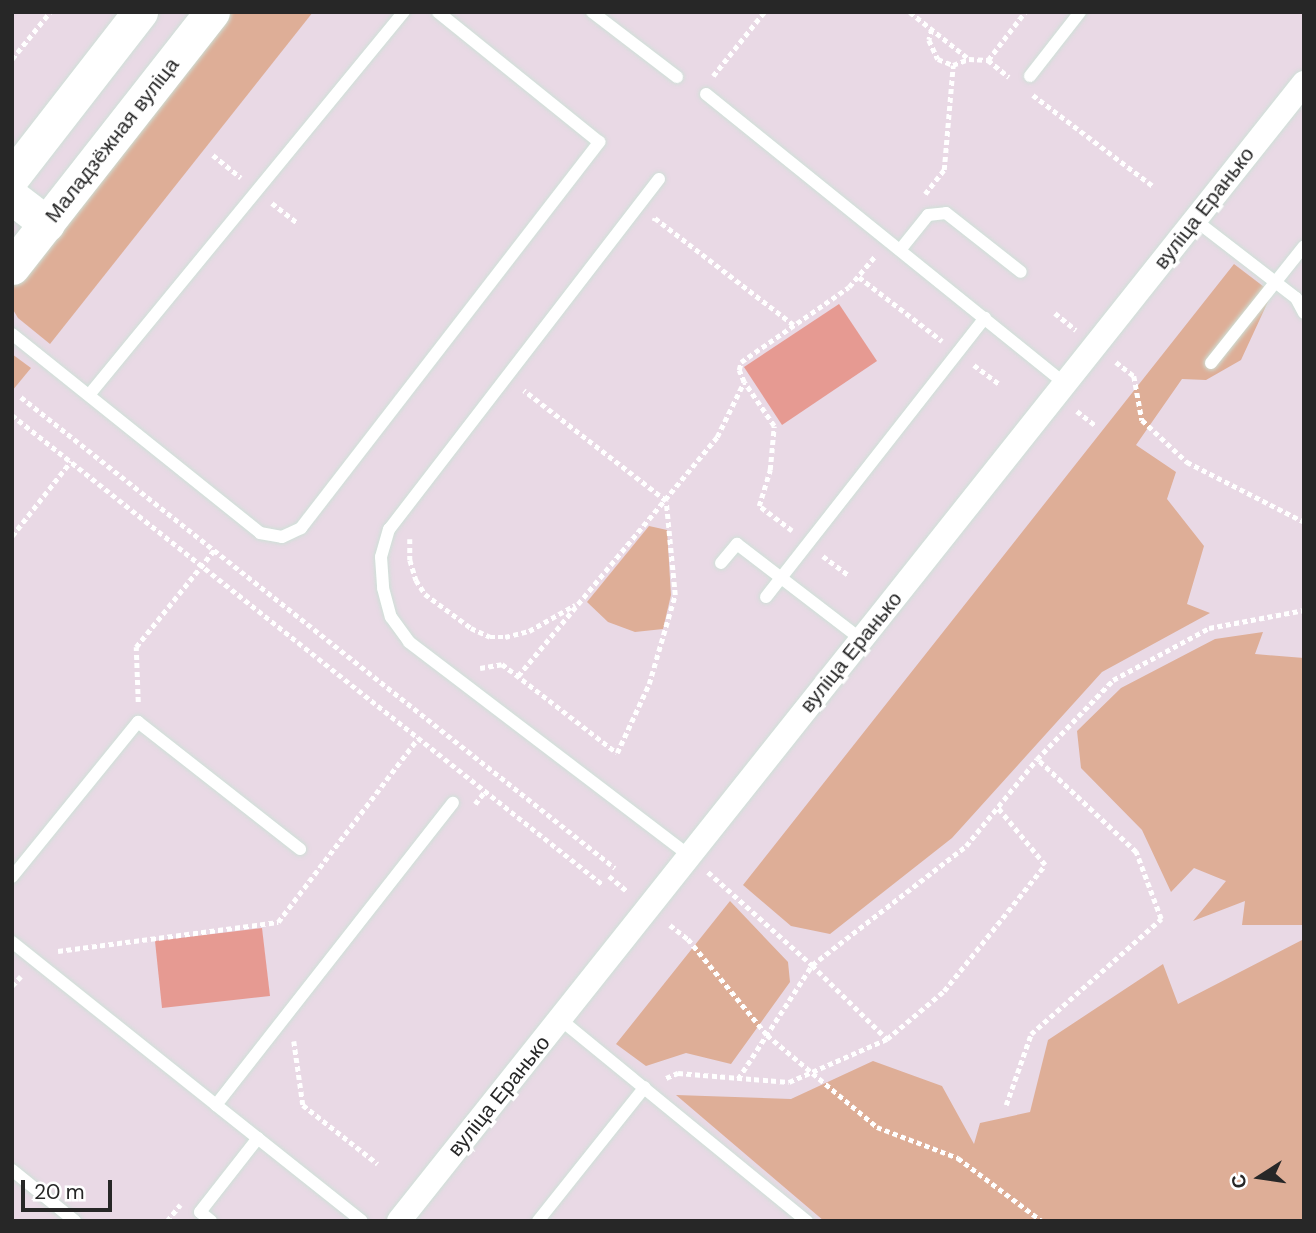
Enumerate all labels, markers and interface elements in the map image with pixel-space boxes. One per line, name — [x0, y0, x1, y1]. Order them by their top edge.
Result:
street label: Маладзёжная вуліца — [40, 52, 184, 228]
street label: вуліца Еранько — [1149, 142, 1259, 274]
street label: вуліца Еранько — [795, 587, 907, 717]
street label: вуліца Еранько — [443, 1031, 555, 1161]
north arrow — [1225, 1142, 1295, 1212]
scale bar — [24, 1166, 116, 1210]
text: С — [1225, 1172, 1253, 1191]
text: 20 m — [34, 1178, 85, 1206]

